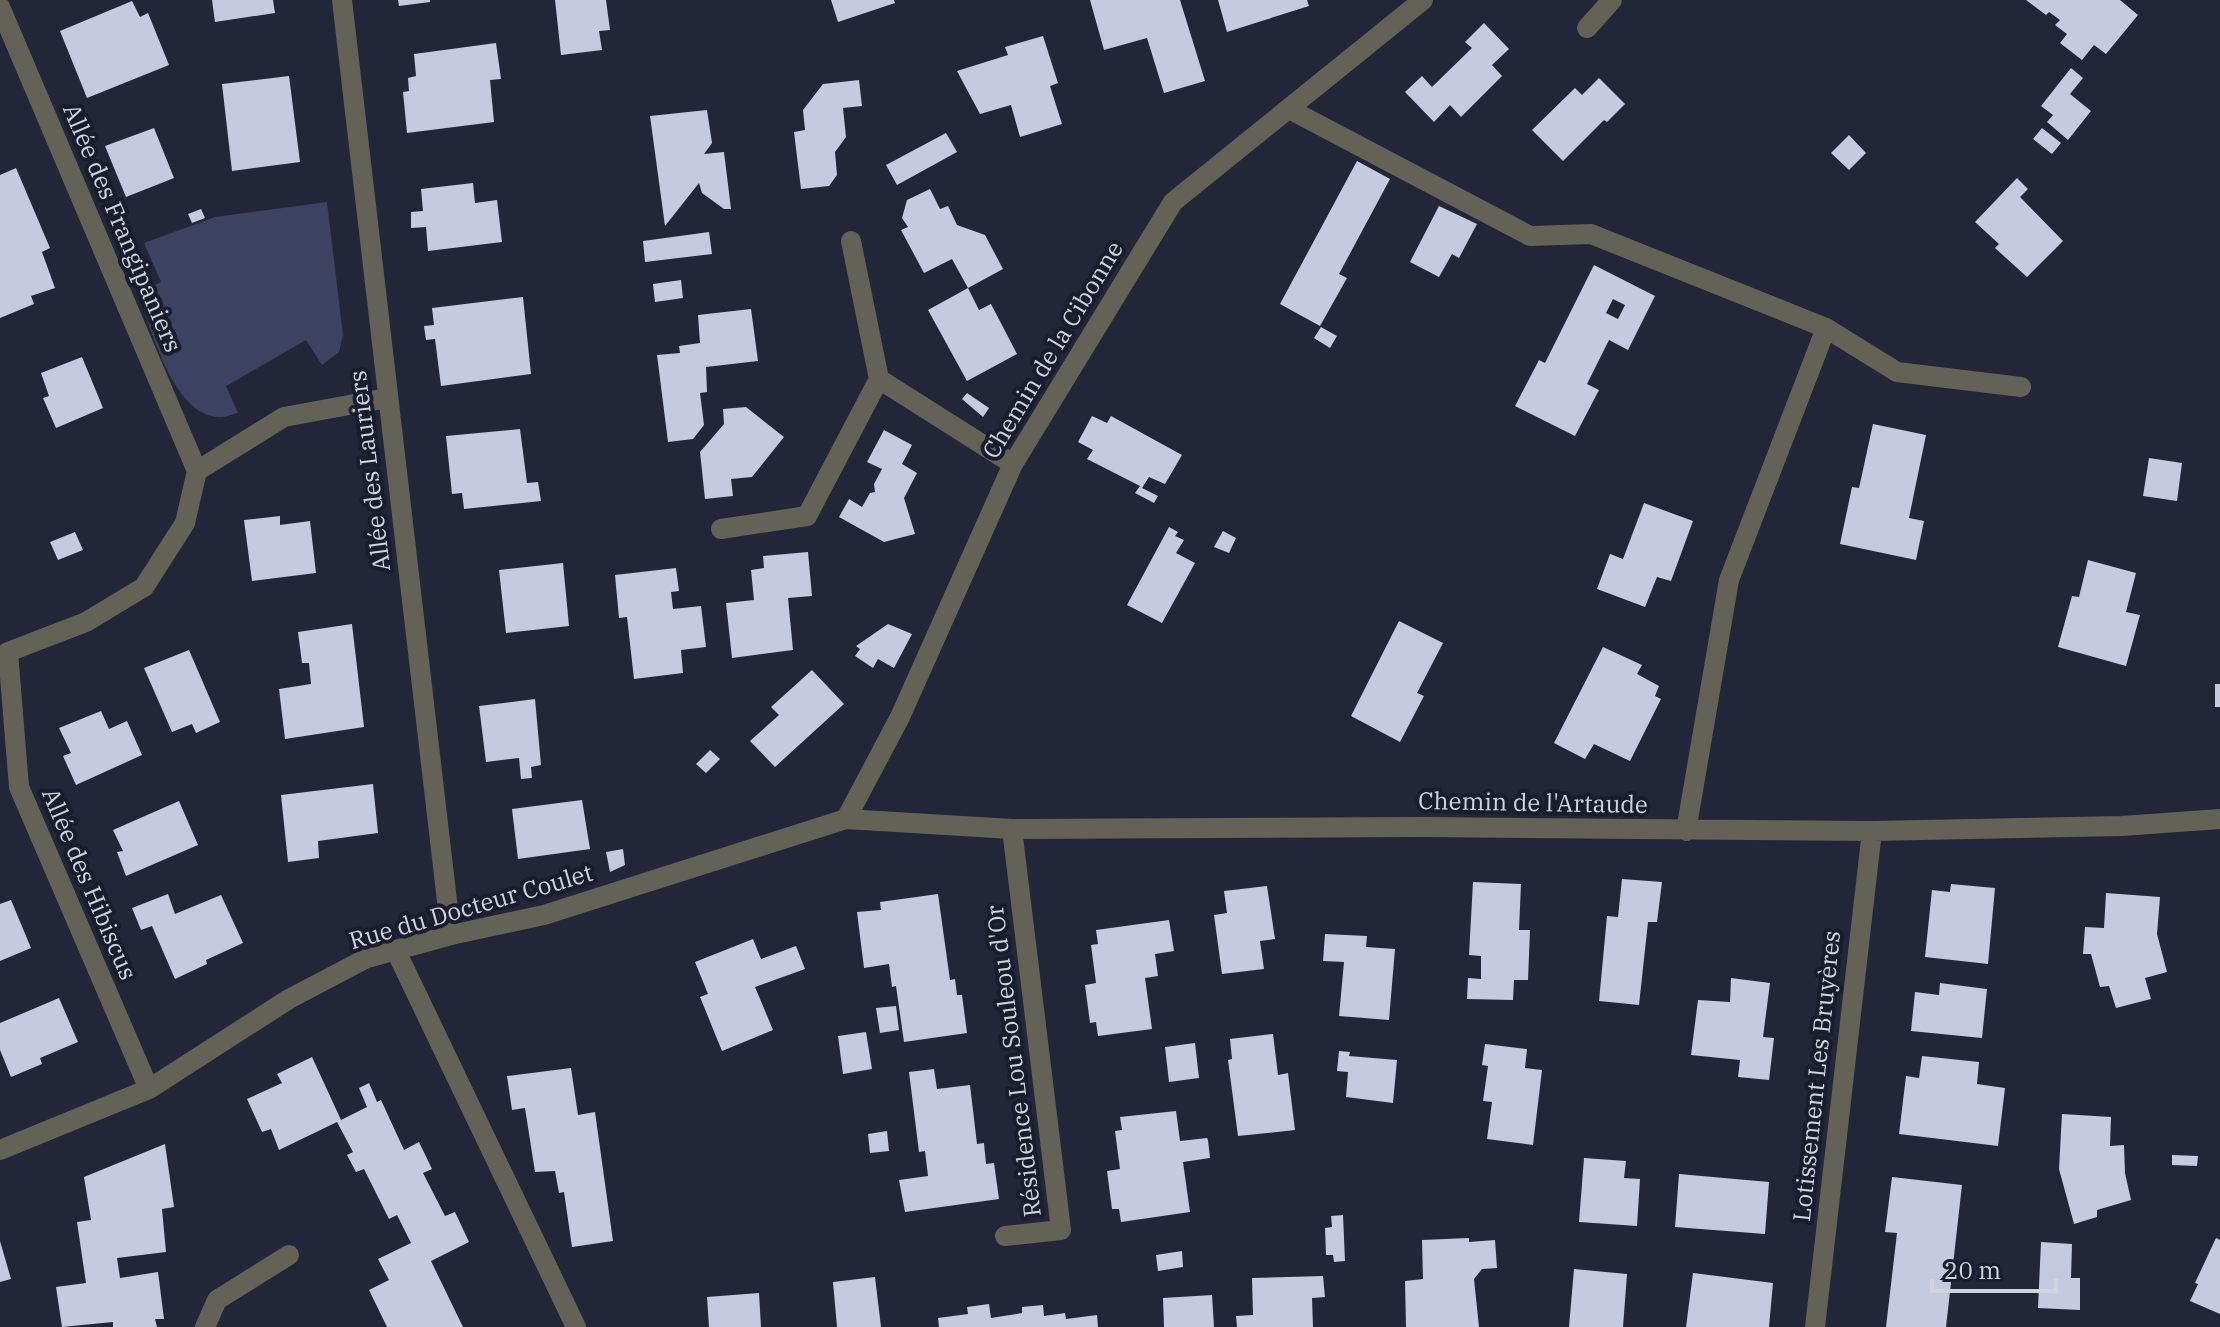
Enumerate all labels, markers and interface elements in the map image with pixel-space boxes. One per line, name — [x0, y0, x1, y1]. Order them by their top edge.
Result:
street label: Allée des Frangipaniers — [56, 98, 190, 357]
street label: Chemin de la Cibonne — [974, 235, 1130, 464]
street label: Allée des Lauriers — [341, 369, 397, 573]
street label: Allée des Hibiscus — [35, 783, 145, 985]
street label: Chemin de l'Artaude — [1418, 784, 1648, 820]
street label: Rue du Docteur Coulet — [345, 856, 596, 956]
street label: Résidence Lou Souleou d'Or — [978, 903, 1048, 1219]
street label: Lotissement Les Bruyères — [1785, 929, 1847, 1223]
scale bar — [1932, 1243, 2056, 1293]
text: 20 m — [1944, 1254, 2001, 1286]

